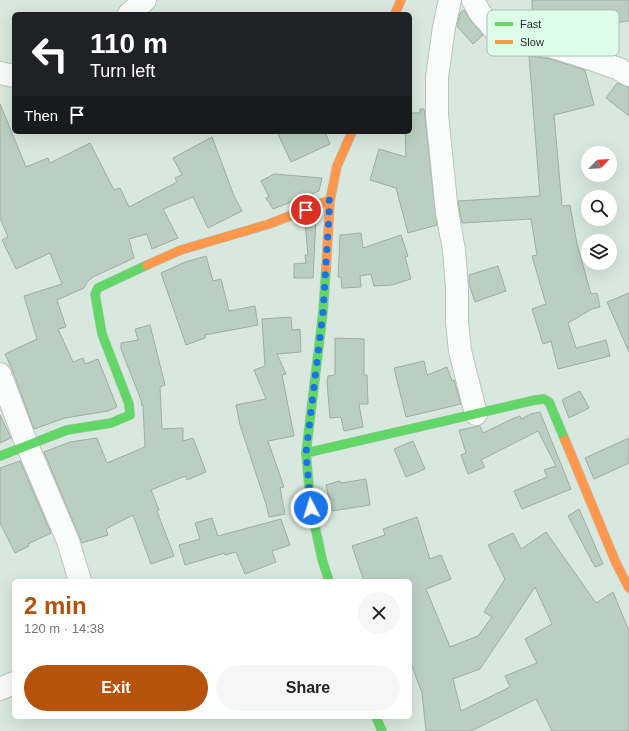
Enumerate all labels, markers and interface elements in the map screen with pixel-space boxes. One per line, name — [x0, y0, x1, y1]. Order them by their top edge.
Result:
legend — [487, 10, 619, 56]
text: Fast — [520, 18, 541, 30]
icon: left — [24, 28, 76, 80]
text: 110 m — [90, 28, 168, 59]
text: Slow — [520, 36, 544, 48]
text: Turn left — [90, 61, 155, 81]
icon: arrive — [66, 104, 88, 126]
text: Then — [24, 107, 58, 124]
north arrow — [581, 146, 617, 182]
map controls — [581, 146, 617, 270]
button: search — [581, 190, 617, 226]
pin — [289, 193, 323, 227]
icon: arrive — [295, 199, 317, 221]
button: layers — [581, 234, 617, 270]
position arrow — [290, 487, 332, 529]
text: 2 min — [24, 592, 87, 619]
button: close — [358, 592, 400, 634]
text: 120 m · 14:38 — [24, 621, 104, 636]
button: Exit — [24, 665, 208, 711]
button: Share — [216, 665, 400, 711]

